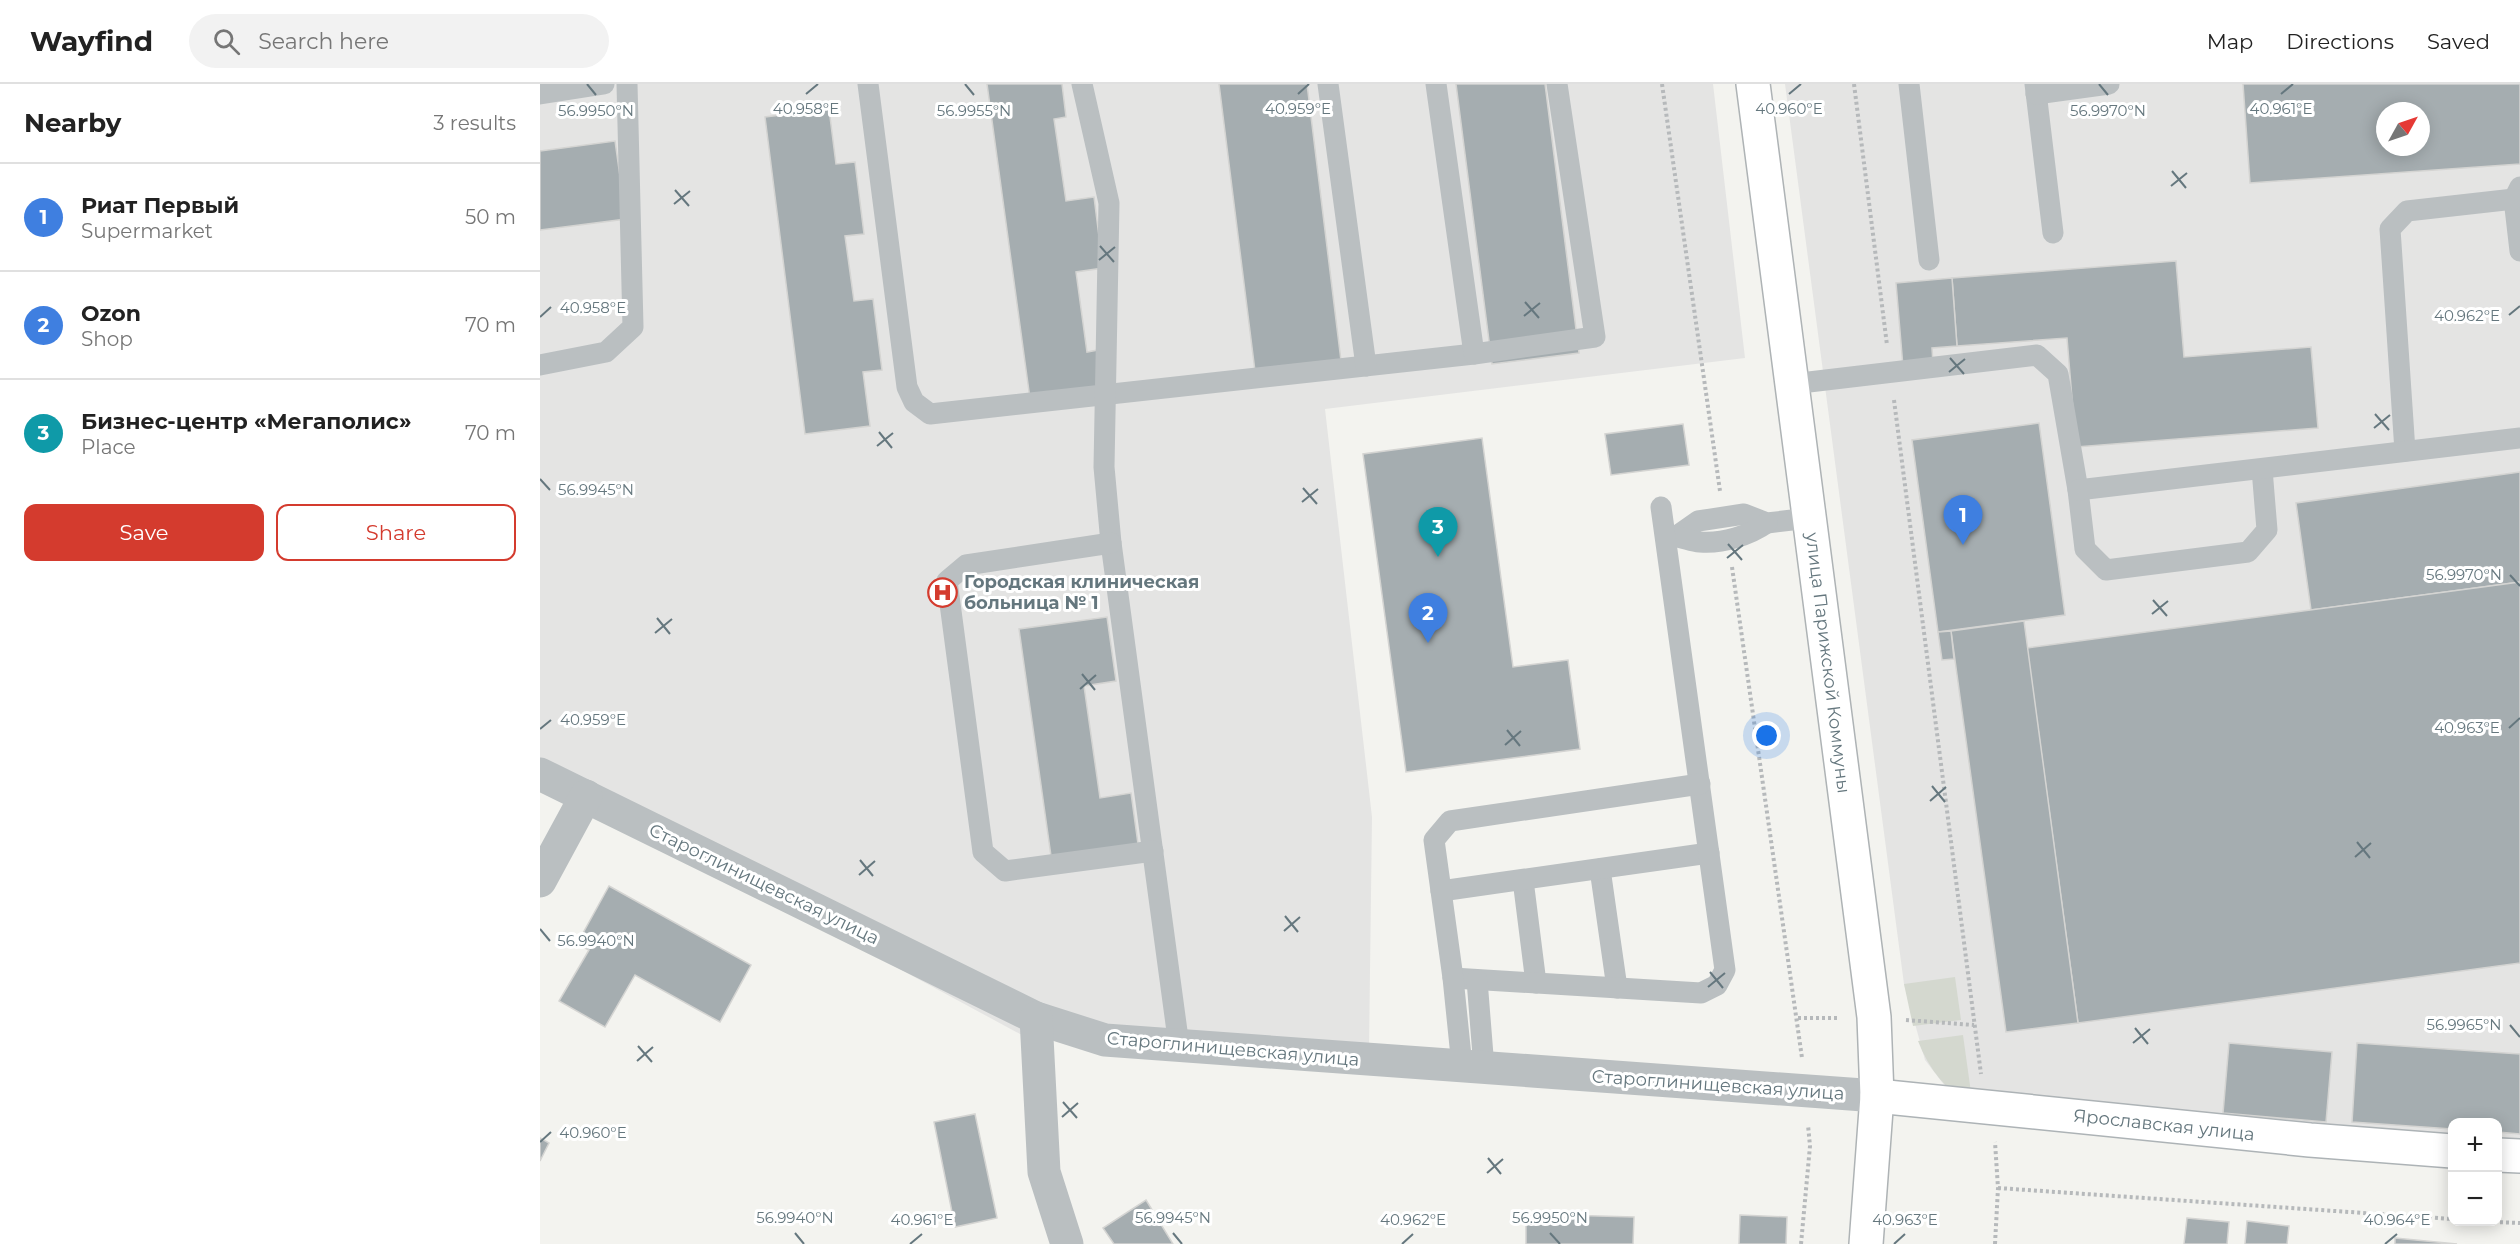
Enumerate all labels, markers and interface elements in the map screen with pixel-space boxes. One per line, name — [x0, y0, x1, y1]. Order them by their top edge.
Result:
search box — [189, 14, 609, 68]
text: Wayfind — [30, 24, 153, 58]
icon: search — [210, 25, 243, 58]
text: Search here — [258, 28, 389, 55]
text: Map — [2207, 29, 2253, 54]
text: Directions — [2286, 29, 2394, 54]
text: Saved — [2427, 29, 2490, 54]
text: 40.958°E — [773, 99, 839, 118]
text: 40.959°E — [1265, 99, 1331, 118]
text: 40.960°E — [1755, 99, 1823, 118]
text: 40.961°E — [2250, 99, 2312, 118]
text: 56.9950°N — [558, 101, 634, 120]
text: 56.9955°N — [937, 101, 1011, 120]
text: 56.9970°N — [2070, 101, 2146, 120]
north arrow — [2376, 102, 2430, 156]
text: Nearby — [24, 107, 121, 139]
text: 3 results — [433, 111, 516, 135]
text: Риат Первый — [81, 192, 239, 219]
text: 1 — [40, 205, 47, 229]
text: 50 m — [465, 205, 516, 229]
text: Supermarket — [81, 219, 213, 243]
text: 40.958°E — [560, 298, 626, 317]
text: Ozon — [81, 300, 141, 327]
text: 40.962°E — [2434, 306, 2500, 325]
text: 2 — [38, 313, 49, 337]
text: 70 m — [465, 313, 516, 337]
text: Shop — [81, 327, 133, 351]
text: Бизнес-центр «Мегаполис» — [81, 408, 411, 435]
text: 3 — [38, 421, 49, 445]
text: 70 m — [465, 421, 516, 445]
text: Place — [81, 435, 136, 459]
text: 56.9945°N — [558, 480, 634, 499]
pin: 1 — [1944, 496, 1982, 545]
button: Save — [24, 504, 264, 561]
button: Share — [276, 504, 516, 561]
pin: 3 — [1418, 508, 1458, 557]
street label: улица Парижской Коммуны — [1801, 530, 1855, 795]
text: 56.9970°N — [2426, 565, 2502, 584]
place label: Городская клиническая больница № 1 — [964, 571, 1199, 614]
hospital icon: Городская клиническая больница № 1 — [927, 576, 959, 608]
pin: 2 — [1408, 594, 1448, 643]
text: 40.959°E — [560, 710, 626, 729]
text: 40.963°E — [2434, 718, 2500, 737]
your location — [1752, 721, 1781, 750]
street label: Староглинищевская улица — [645, 819, 883, 949]
text: 56.9940°N — [557, 931, 635, 950]
text: 56.9965°N — [2426, 1015, 2502, 1034]
street label: Староглинищевская улица — [1106, 1027, 1360, 1071]
street label: Староглинищевская улица — [1591, 1065, 1845, 1105]
street label: Ярославская улица — [2072, 1105, 2256, 1145]
map controls — [2448, 1118, 2502, 1226]
button: + — [2448, 1118, 2502, 1172]
text: 40.960°E — [559, 1123, 627, 1142]
button: − — [2448, 1172, 2502, 1226]
text: 56.9940°N — [756, 1208, 834, 1227]
text: 56.9945°N — [1135, 1208, 1211, 1227]
text: 56.9950°N — [1512, 1208, 1588, 1227]
text: 40.961°E — [891, 1210, 953, 1229]
text: 40.962°E — [1380, 1210, 1446, 1229]
text: 40.963°E — [1872, 1210, 1938, 1229]
text: 40.964°E — [2364, 1210, 2430, 1229]

